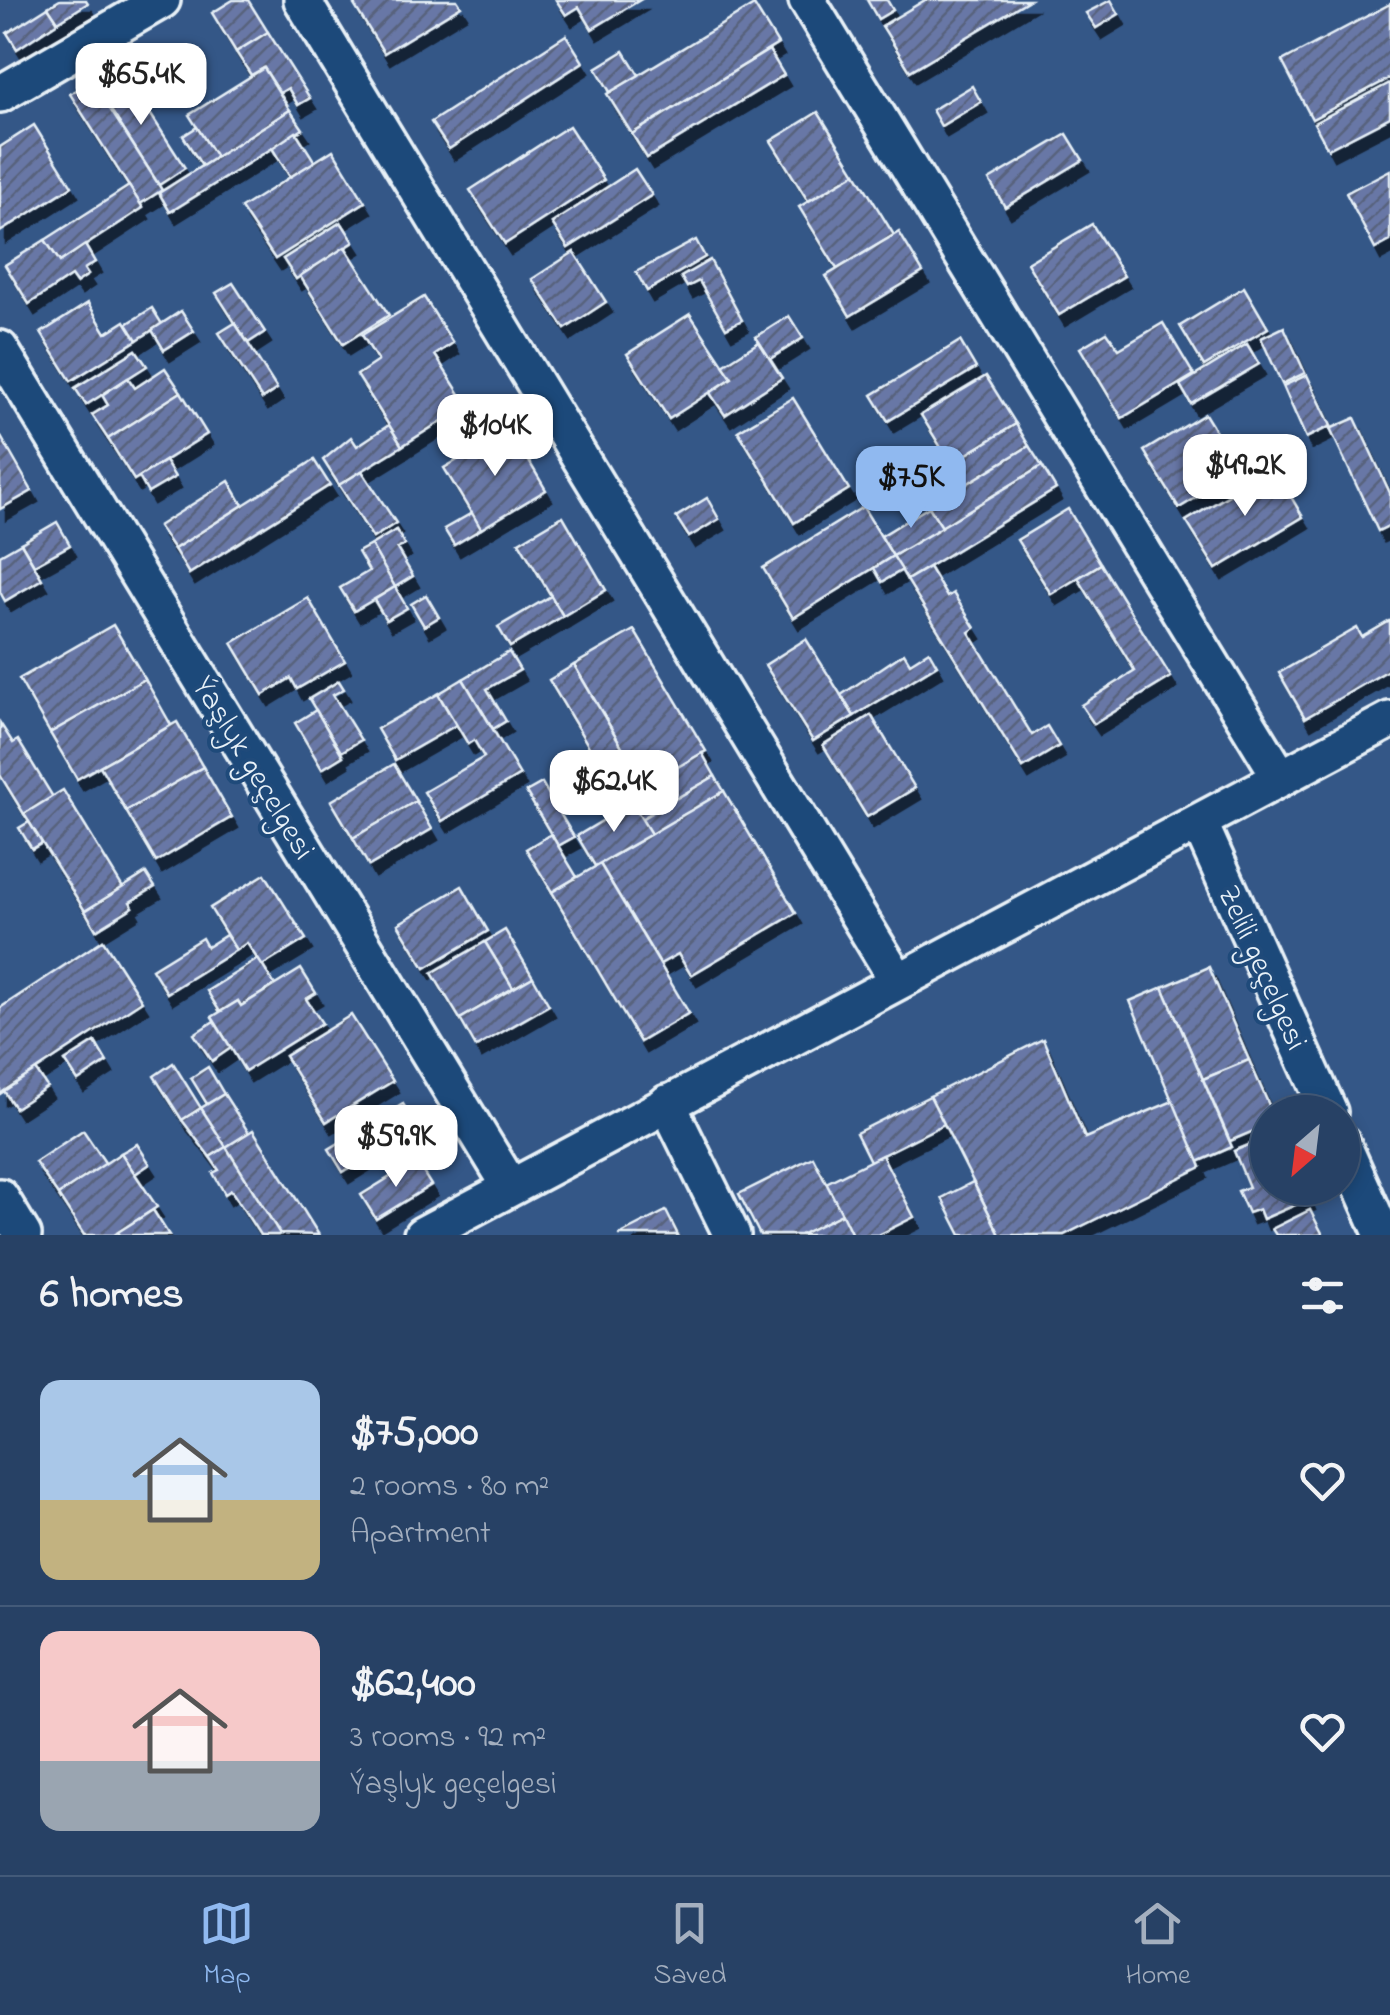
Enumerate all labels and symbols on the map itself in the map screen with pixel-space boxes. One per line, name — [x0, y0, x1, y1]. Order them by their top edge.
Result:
pin: $65.4K — [60, 43, 222, 128]
pin: $104K — [425, 394, 565, 479]
pin: $49.2K — [1164, 434, 1326, 519]
pin: $75K — [852, 446, 970, 531]
street label: Ýaşlyk geçelgesi — [179, 668, 325, 870]
pin: $62.4K — [533, 750, 695, 835]
street label: Zelili geçelgesi — [1203, 878, 1318, 1058]
north arrow — [1250, 1095, 1360, 1205]
pin: $59.9K — [315, 1105, 477, 1190]

